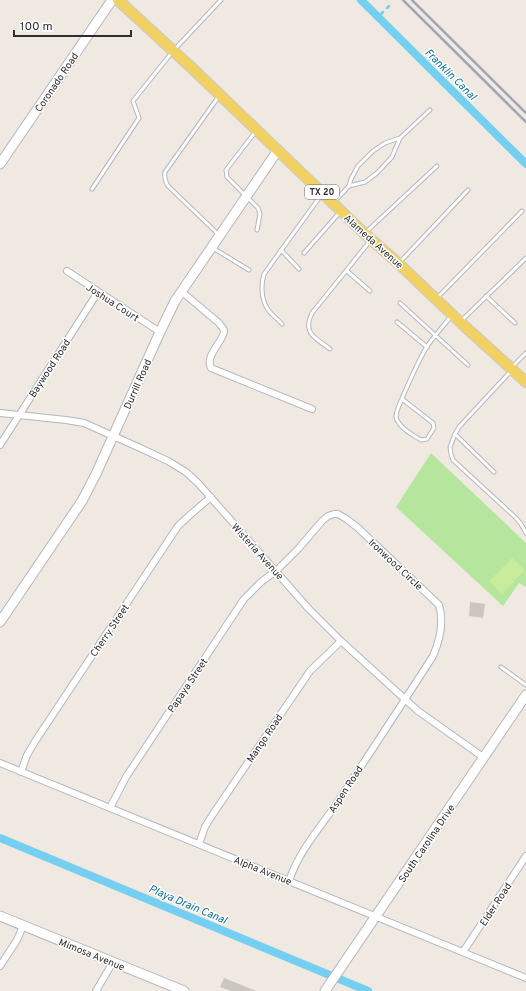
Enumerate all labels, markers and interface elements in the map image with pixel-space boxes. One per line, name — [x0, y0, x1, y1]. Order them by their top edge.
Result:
scale bar — [14, 12, 131, 38]
text: 100 m — [20, 19, 53, 35]
water label: Franklin Canal — [422, 46, 480, 104]
street label: Coronado Road — [33, 51, 82, 115]
road number: TX 20 — [305, 185, 339, 199]
street label: Alameda Avenue — [341, 212, 405, 272]
street label: Joshua Court — [83, 281, 141, 325]
street label: Baywood Road — [27, 337, 74, 400]
street label: Durrill Road — [122, 358, 155, 412]
street label: Wisteria Avenue — [228, 521, 286, 583]
street label: Ironwood Circle — [365, 537, 425, 594]
street label: Cherry Street — [88, 602, 133, 660]
street label: Papaya Street — [165, 656, 211, 715]
street label: Mango Road — [244, 712, 286, 766]
street label: Aspen Road — [326, 764, 366, 816]
street label: South Carolina Drive — [396, 802, 458, 886]
street label: Alpha Avenue — [232, 854, 293, 889]
street label: Elder Road — [477, 881, 515, 929]
water label: Playa Drain Canal — [146, 882, 230, 928]
street label: Mimosa Avenue — [57, 936, 126, 975]

